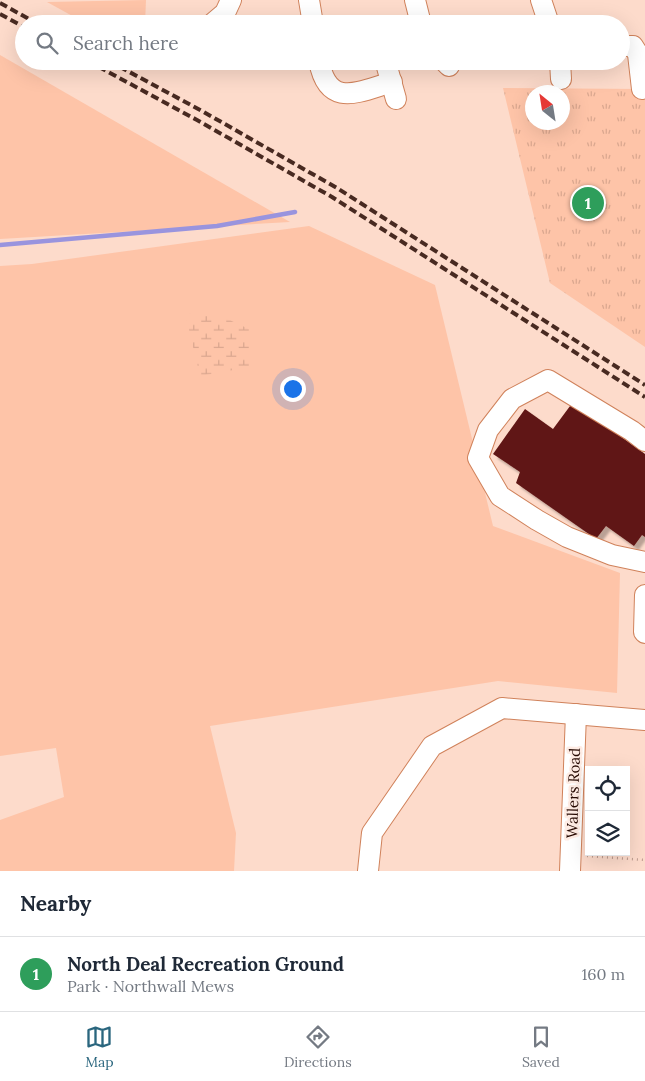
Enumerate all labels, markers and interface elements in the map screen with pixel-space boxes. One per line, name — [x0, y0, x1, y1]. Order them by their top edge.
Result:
search box — [15, 15, 630, 70]
icon: search — [33, 29, 61, 57]
text: Search here — [73, 31, 179, 55]
north arrow — [525, 85, 570, 130]
pin: 1 — [572, 184, 604, 222]
your location — [280, 376, 306, 402]
street label: Wallers Road — [562, 747, 584, 839]
map controls — [585, 766, 630, 856]
button: locate — [585, 766, 630, 811]
button: layers — [585, 811, 630, 856]
text: Nearby — [20, 890, 91, 917]
text: North Deal Recreation Ground — [67, 952, 344, 976]
text: 1 — [33, 964, 39, 984]
text: 160 m — [581, 964, 625, 984]
text: Park · Northwall Mews — [67, 976, 234, 996]
tab: Map — [85, 1023, 114, 1071]
tab: Directions — [284, 1023, 352, 1071]
tab: Saved — [522, 1023, 560, 1071]

